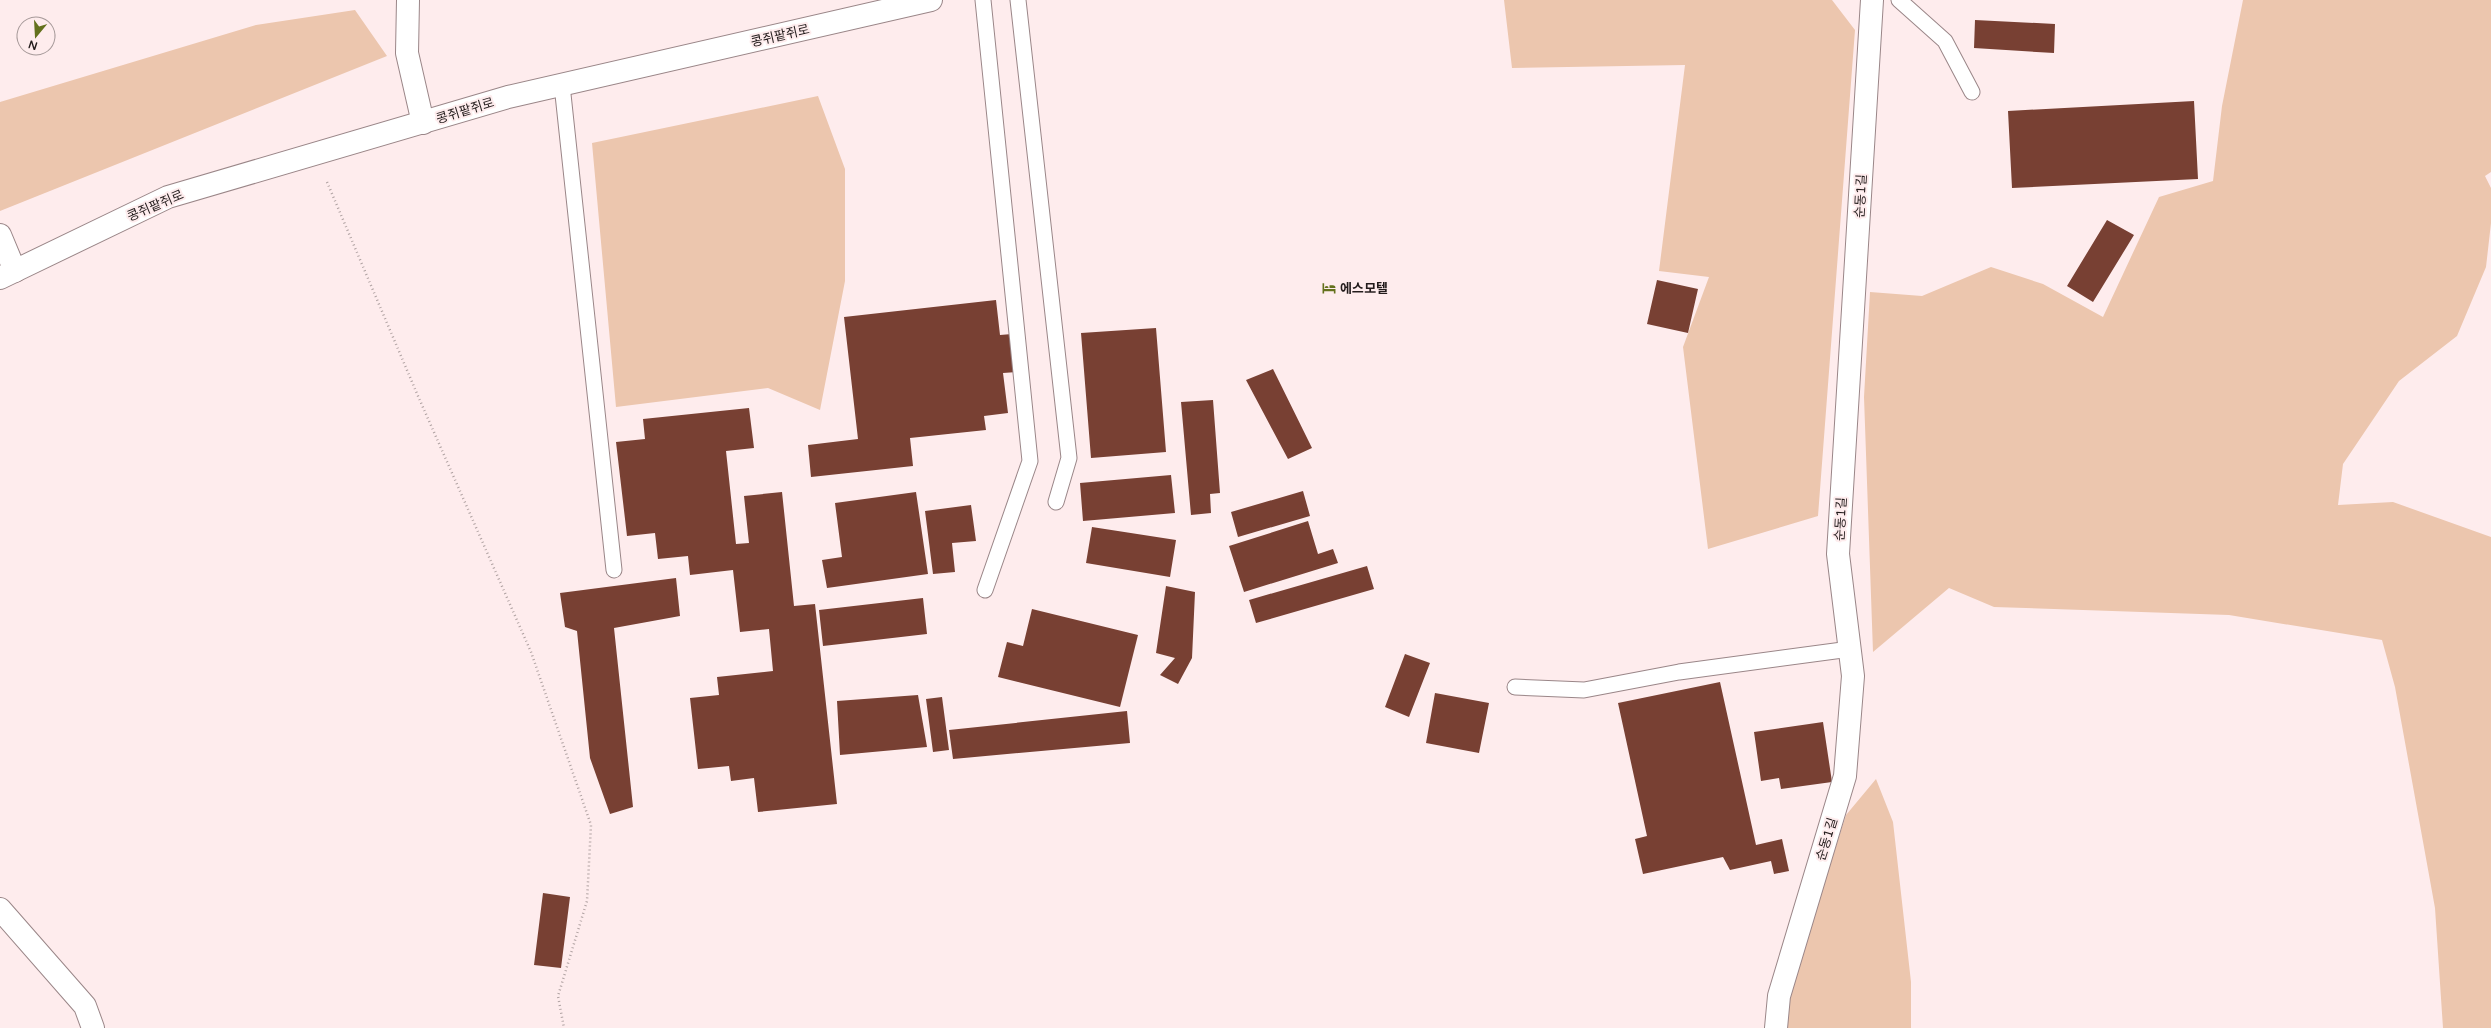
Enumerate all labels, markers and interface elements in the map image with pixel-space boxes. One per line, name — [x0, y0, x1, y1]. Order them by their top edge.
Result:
north arrow — [16, 16, 56, 56]
street label: 콩쥐팥쥐로 — [749, 21, 811, 50]
text: N — [27, 37, 39, 53]
street label: 콩쥐팥쥐로 — [434, 95, 496, 127]
street label: 순동1길 — [1852, 174, 1870, 218]
street label: 콩쥐팥쥐로 — [125, 187, 186, 225]
hotel icon: 에스모텔 — [1321, 280, 1337, 296]
place label: 에스모텔 — [1340, 281, 1388, 297]
street label: 순동1길 — [1832, 497, 1850, 541]
street label: 순동1길 — [1813, 816, 1841, 863]

